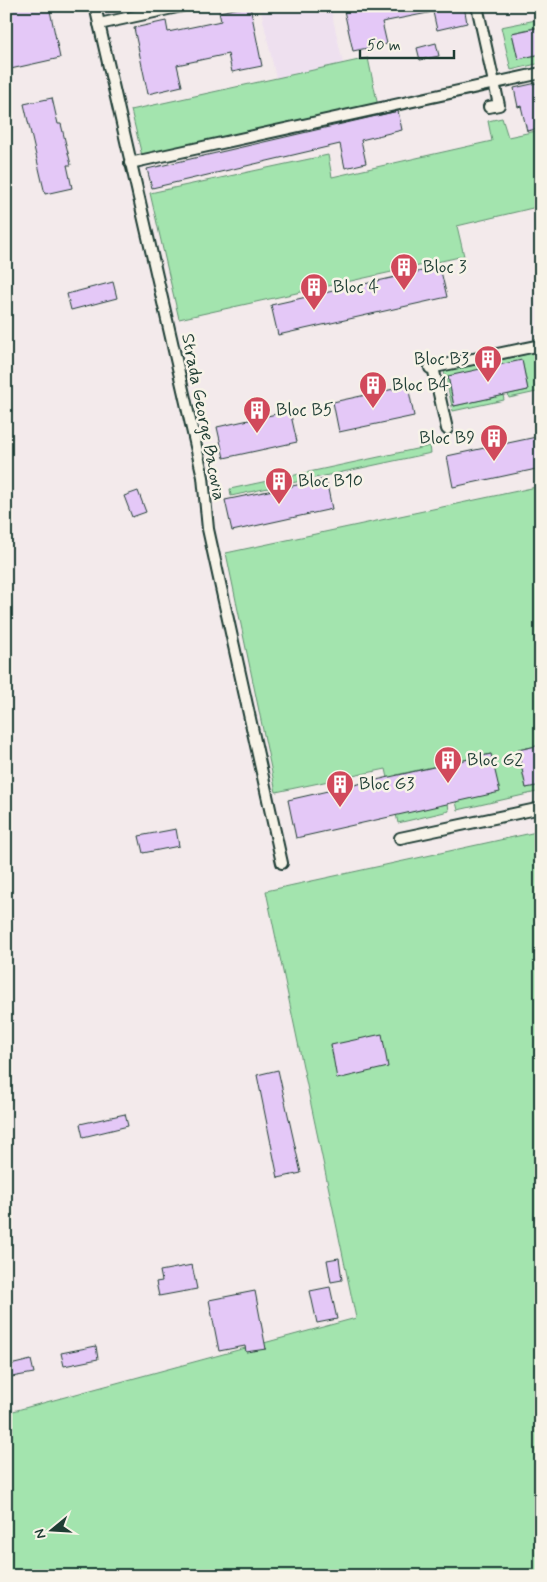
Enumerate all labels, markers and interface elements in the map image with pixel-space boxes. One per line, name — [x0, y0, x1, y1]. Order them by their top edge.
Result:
scale bar — [360, 28, 453, 60]
text: 50 m — [367, 36, 401, 56]
building icon: Bloc 3 — [389, 252, 419, 291]
place label: Bloc 3 — [423, 255, 467, 279]
building icon: Bloc 4 — [299, 272, 329, 311]
place label: Bloc 4 — [333, 275, 379, 299]
street label: Strada George Bacovia — [175, 332, 231, 502]
building icon: Bloc B3 — [473, 344, 503, 383]
place label: Bloc B3 — [414, 347, 469, 371]
building icon: Bloc B4 — [358, 370, 388, 409]
place label: Bloc B4 — [392, 373, 449, 397]
building icon: Bloc B5 — [242, 395, 272, 434]
place label: Bloc B5 — [276, 398, 334, 422]
building icon: Bloc B9 — [479, 423, 509, 462]
place label: Bloc B9 — [419, 426, 475, 450]
building icon: Bloc B10 — [264, 466, 294, 505]
place label: Bloc B10 — [298, 469, 363, 493]
building icon: Bloc G2 — [433, 745, 463, 784]
place label: Bloc G2 — [467, 748, 523, 772]
building icon: Bloc G3 — [325, 769, 355, 808]
place label: Bloc G3 — [359, 772, 414, 796]
north arrow — [28, 1504, 78, 1554]
text: N — [31, 1526, 51, 1541]

